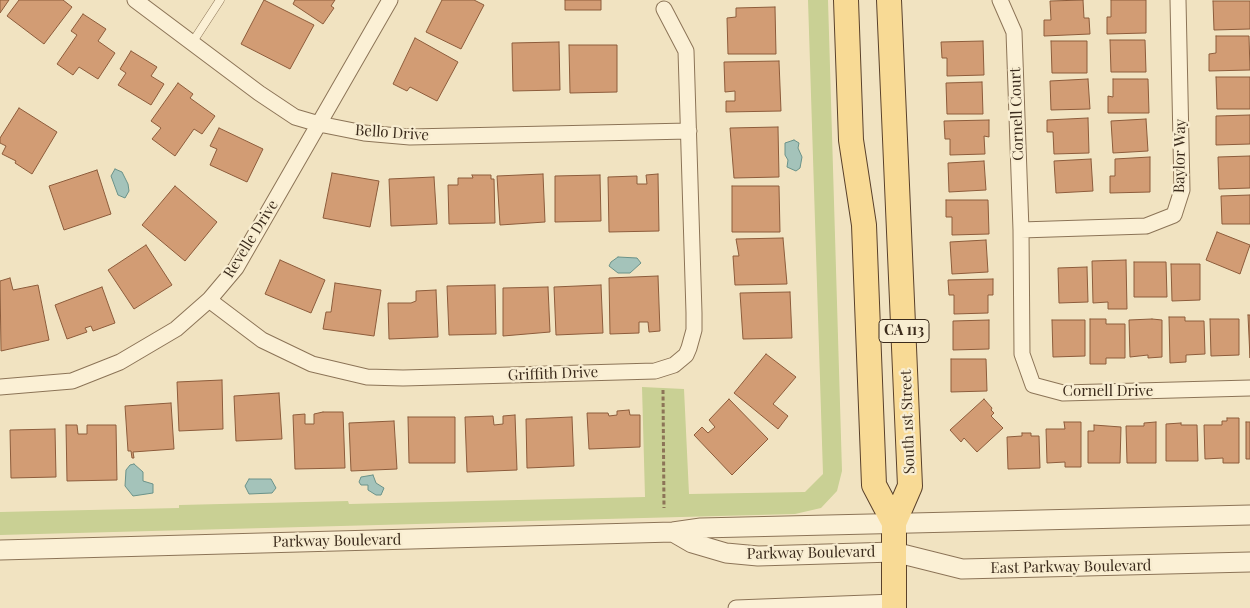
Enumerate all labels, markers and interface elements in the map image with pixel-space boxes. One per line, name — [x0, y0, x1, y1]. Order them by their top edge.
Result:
street label: Cornell Court — [1006, 67, 1028, 161]
street label: Baylor Way — [1170, 119, 1190, 193]
street label: Bello Drive — [354, 121, 430, 145]
street label: Revelle Drive — [220, 197, 282, 281]
road number: CA 113 — [879, 320, 929, 342]
street label: Griffith Drive — [508, 363, 598, 385]
street label: South 1st Street — [897, 369, 919, 475]
street label: Cornell Drive — [1063, 382, 1153, 400]
street label: Parkway Boulevard — [273, 531, 401, 551]
street label: Parkway Boulevard — [747, 543, 875, 563]
street label: East Parkway Boulevard — [990, 557, 1152, 577]

